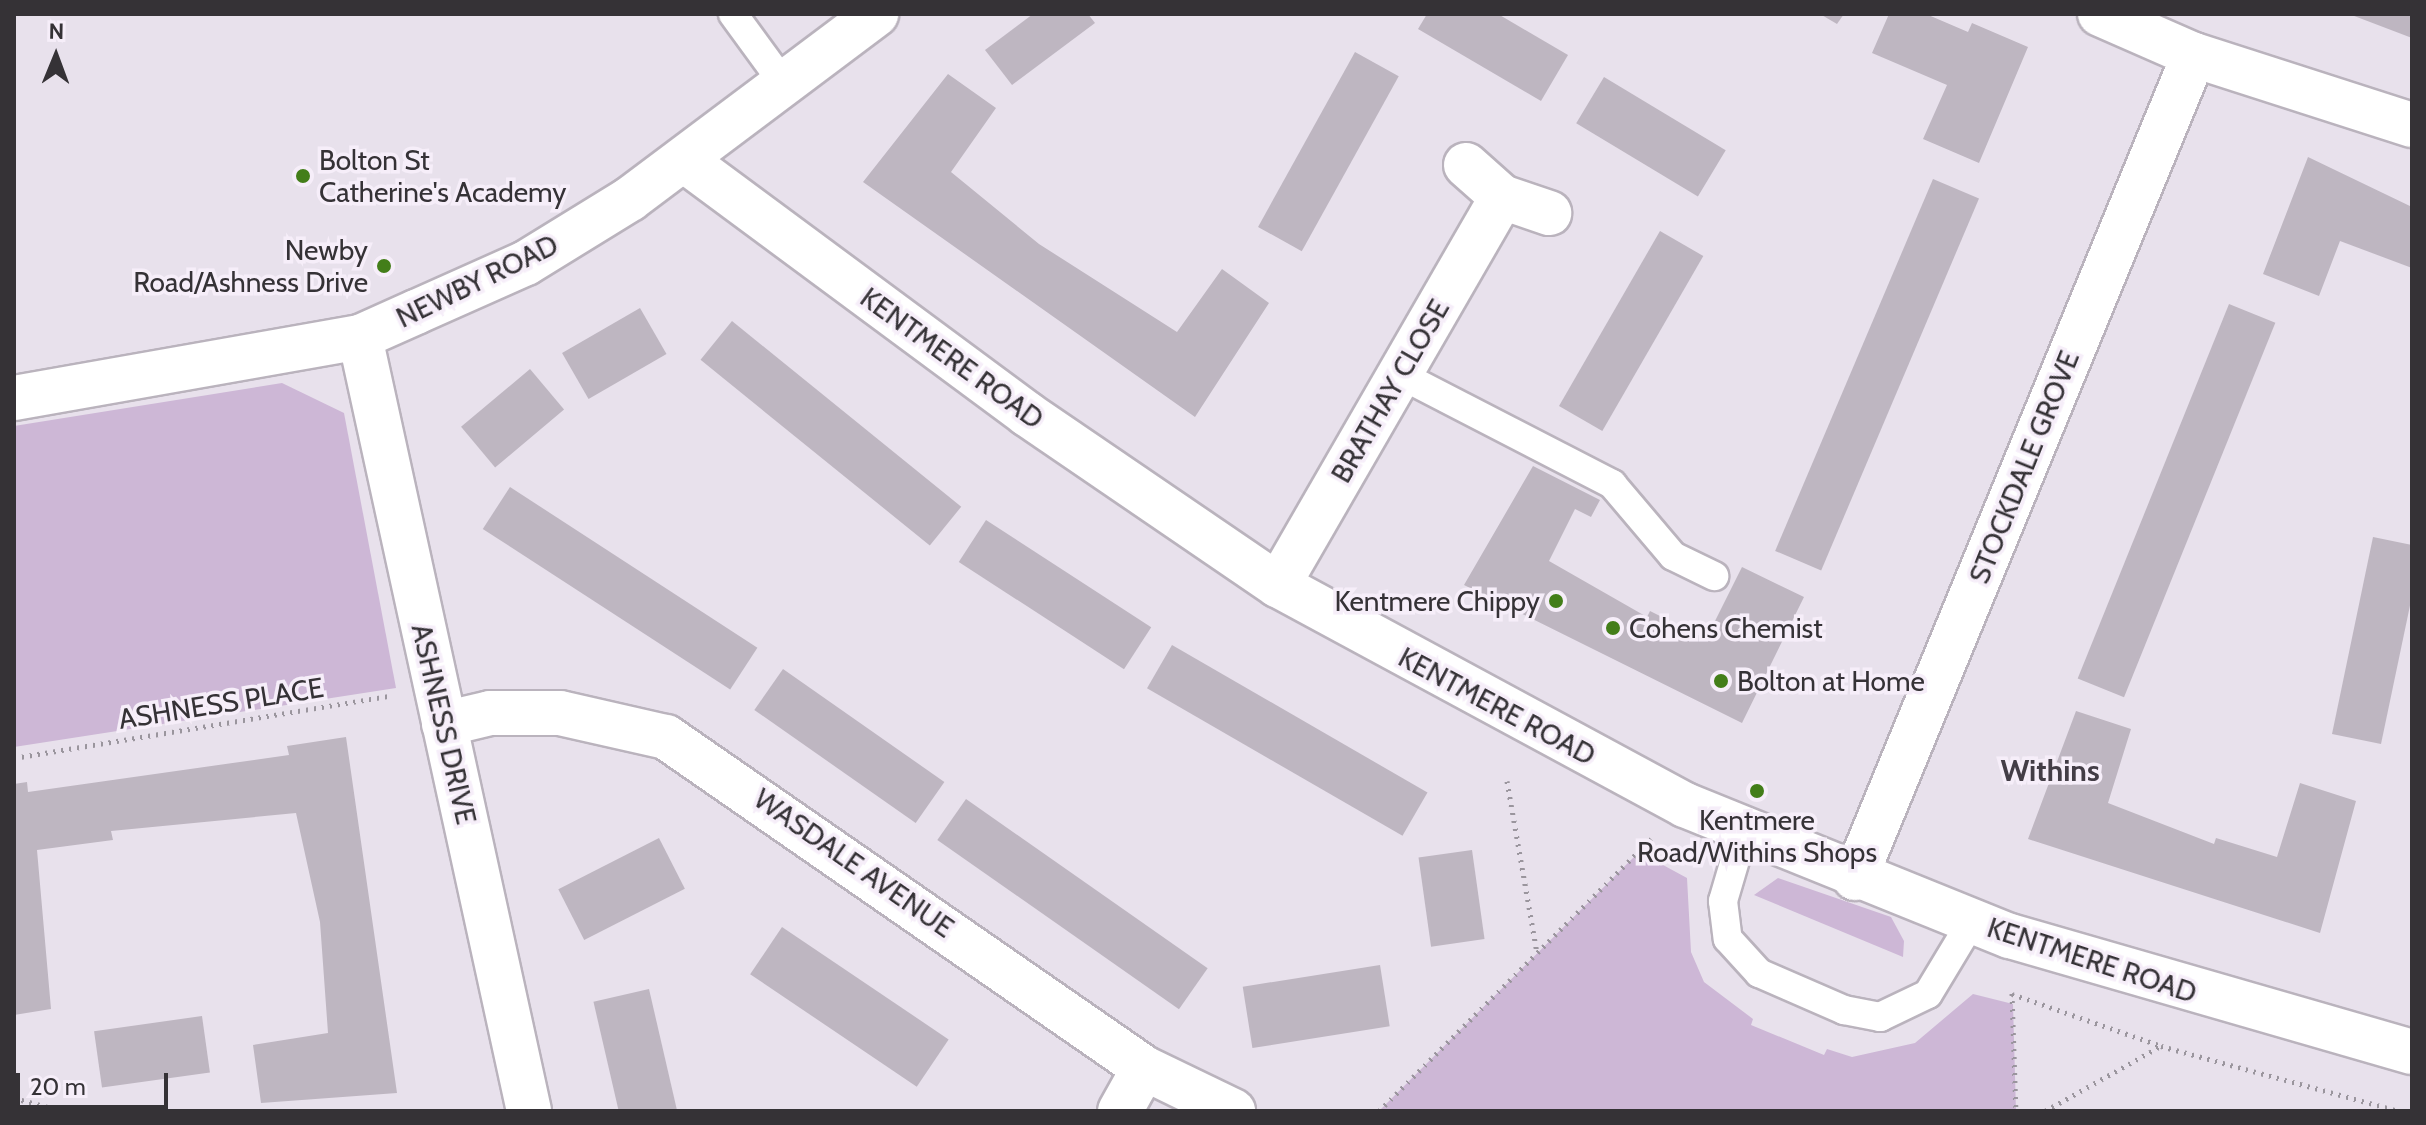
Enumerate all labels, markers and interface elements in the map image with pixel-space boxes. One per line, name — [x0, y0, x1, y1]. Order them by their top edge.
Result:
north arrow — [16, 16, 96, 96]
text: N — [48, 18, 64, 45]
place label: Bolton St Catherine's Academy — [319, 143, 566, 209]
marker: Bolton St Catherine's Academy — [294, 167, 312, 185]
street label: NEWBY ROAD — [391, 227, 563, 335]
place label: Newby Road/Ashness Drive — [133, 233, 368, 299]
marker: Newby Road/Ashness Drive — [375, 257, 393, 275]
street label: KENTMERE ROAD — [854, 280, 1050, 436]
street label: BRATHAY CLOSE — [1324, 294, 1456, 488]
street label: STOCKDALE GROVE — [1962, 346, 2086, 588]
place label: Kentmere Chippy — [1335, 584, 1540, 618]
marker: Kentmere Chippy — [1547, 592, 1565, 610]
place label: Cohens Chemist — [1629, 611, 1823, 645]
marker: Cohens Chemist — [1604, 619, 1622, 637]
street label: ASHNESS DRIVE — [405, 621, 483, 827]
street label: KENTMERE ROAD — [1393, 640, 1601, 772]
place label: Bolton at Home — [1737, 664, 1925, 698]
street label: ASHNESS PLACE — [116, 670, 326, 736]
marker: Bolton at Home — [1712, 672, 1730, 690]
district label: Withins — [2000, 753, 2100, 789]
street label: WASDALE AVENUE — [748, 782, 960, 944]
marker: Kentmere Road/Withins Shops — [1748, 782, 1766, 800]
place label: Kentmere Road/Withins Shops — [1637, 803, 1877, 869]
street label: KENTMERE ROAD — [1983, 910, 2201, 1010]
scale bar — [20, 1057, 172, 1107]
text: 20 m — [30, 1072, 86, 1101]

